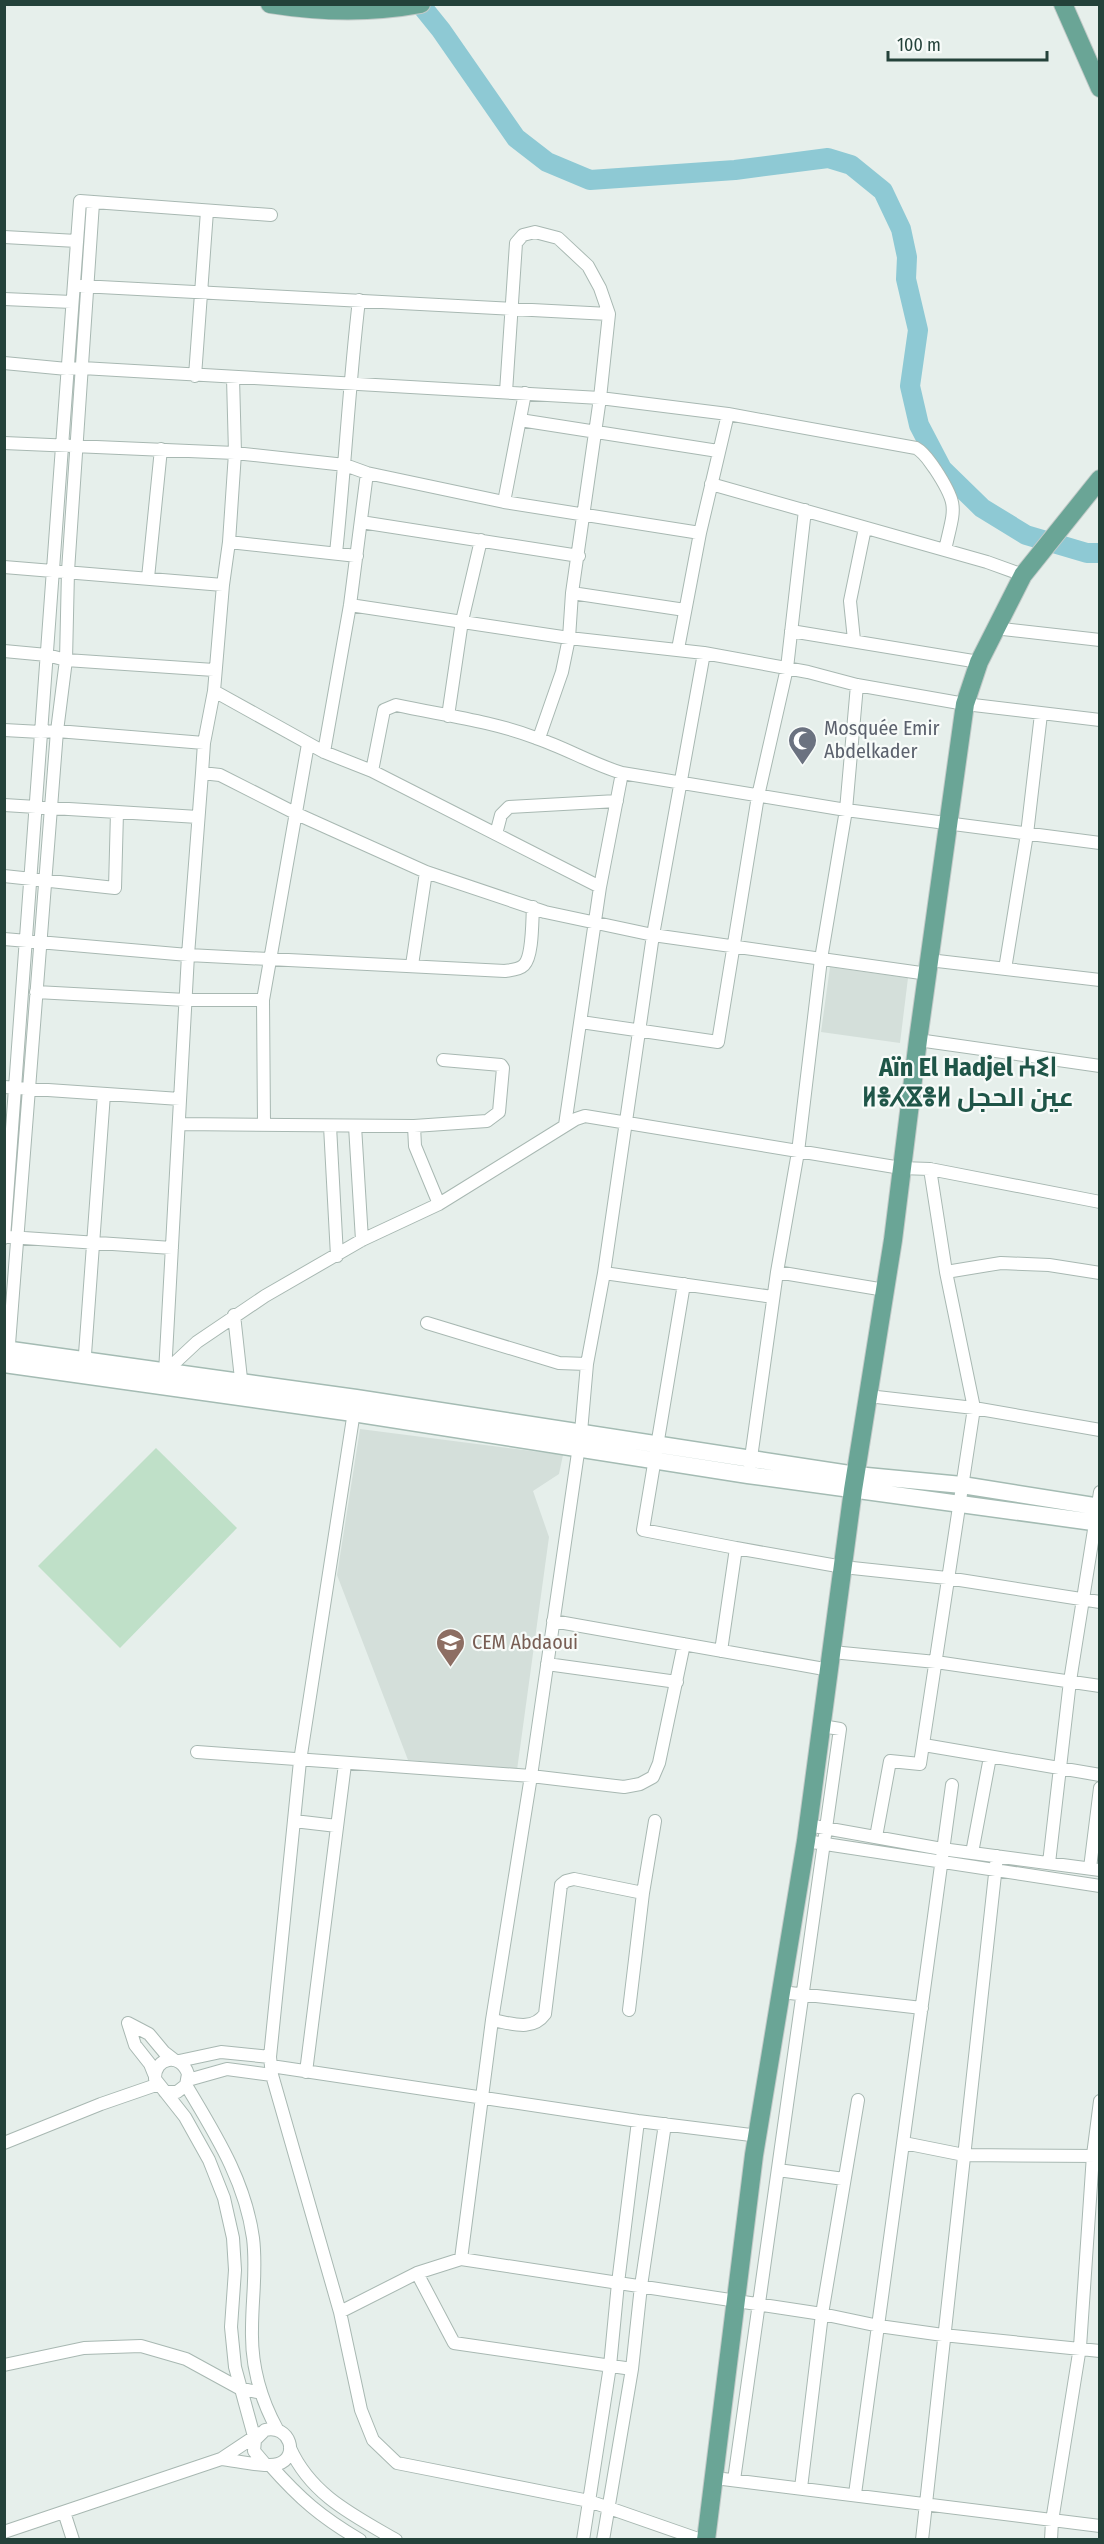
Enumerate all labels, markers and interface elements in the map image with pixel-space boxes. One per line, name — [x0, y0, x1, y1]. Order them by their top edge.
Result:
scale bar — [888, 24, 1047, 62]
text: 100 m — [897, 34, 941, 56]
place label: Mosquée Emir Abdelkader — [824, 716, 940, 763]
mosque icon: Mosquée Emir Abdelkader — [787, 724, 819, 766]
district label: Aïn El Hadjel ⵄⵉⵏ ⵍⴻⵃⴵⴻⵍ عين الحجل — [862, 1052, 1074, 1113]
school or university icon: CEM Abdaoui — [435, 1626, 467, 1668]
place label: CEM Abdaoui — [472, 1630, 578, 1654]

